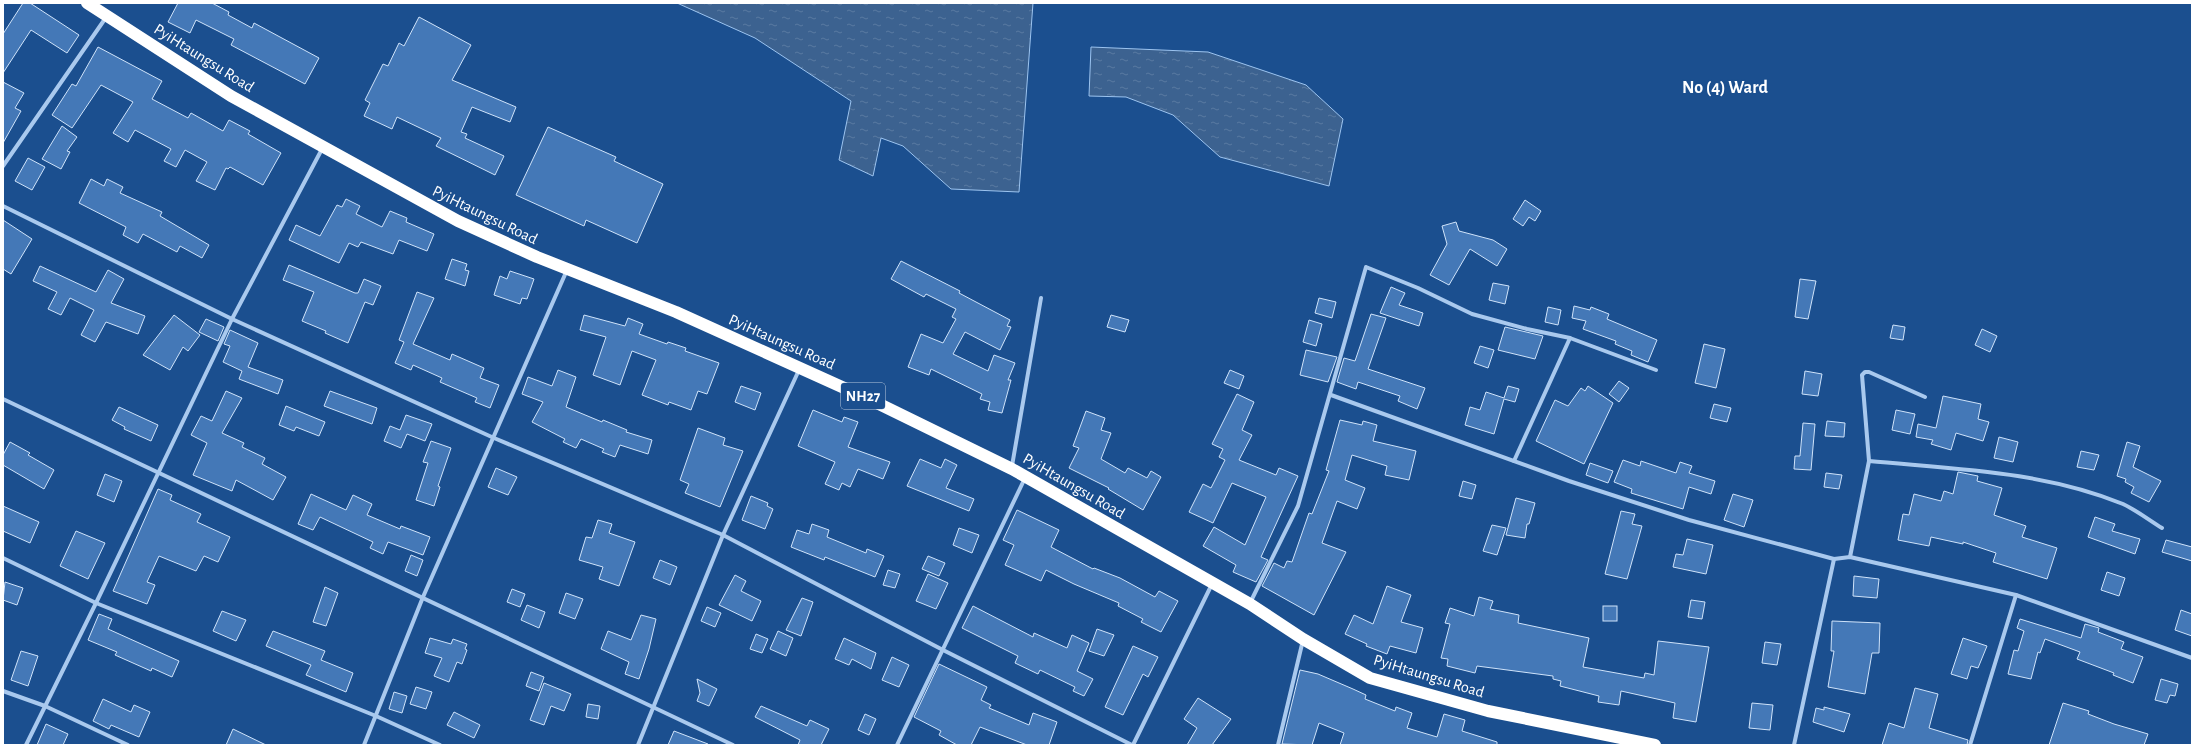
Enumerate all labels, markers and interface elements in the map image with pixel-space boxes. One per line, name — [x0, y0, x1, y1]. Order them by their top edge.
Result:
street label: PyiHtaungsu Road — [151, 21, 257, 96]
district label: No (4) Ward — [1682, 79, 1768, 97]
street label: PyiHtaungsu Road — [429, 183, 540, 248]
street label: PyiHtaungsu Road — [726, 311, 838, 374]
road number: NH27 — [841, 383, 885, 409]
street label: PyiHtaungsu Road — [1020, 450, 1128, 523]
street label: PyiHtaungsu Road — [1371, 652, 1486, 701]

